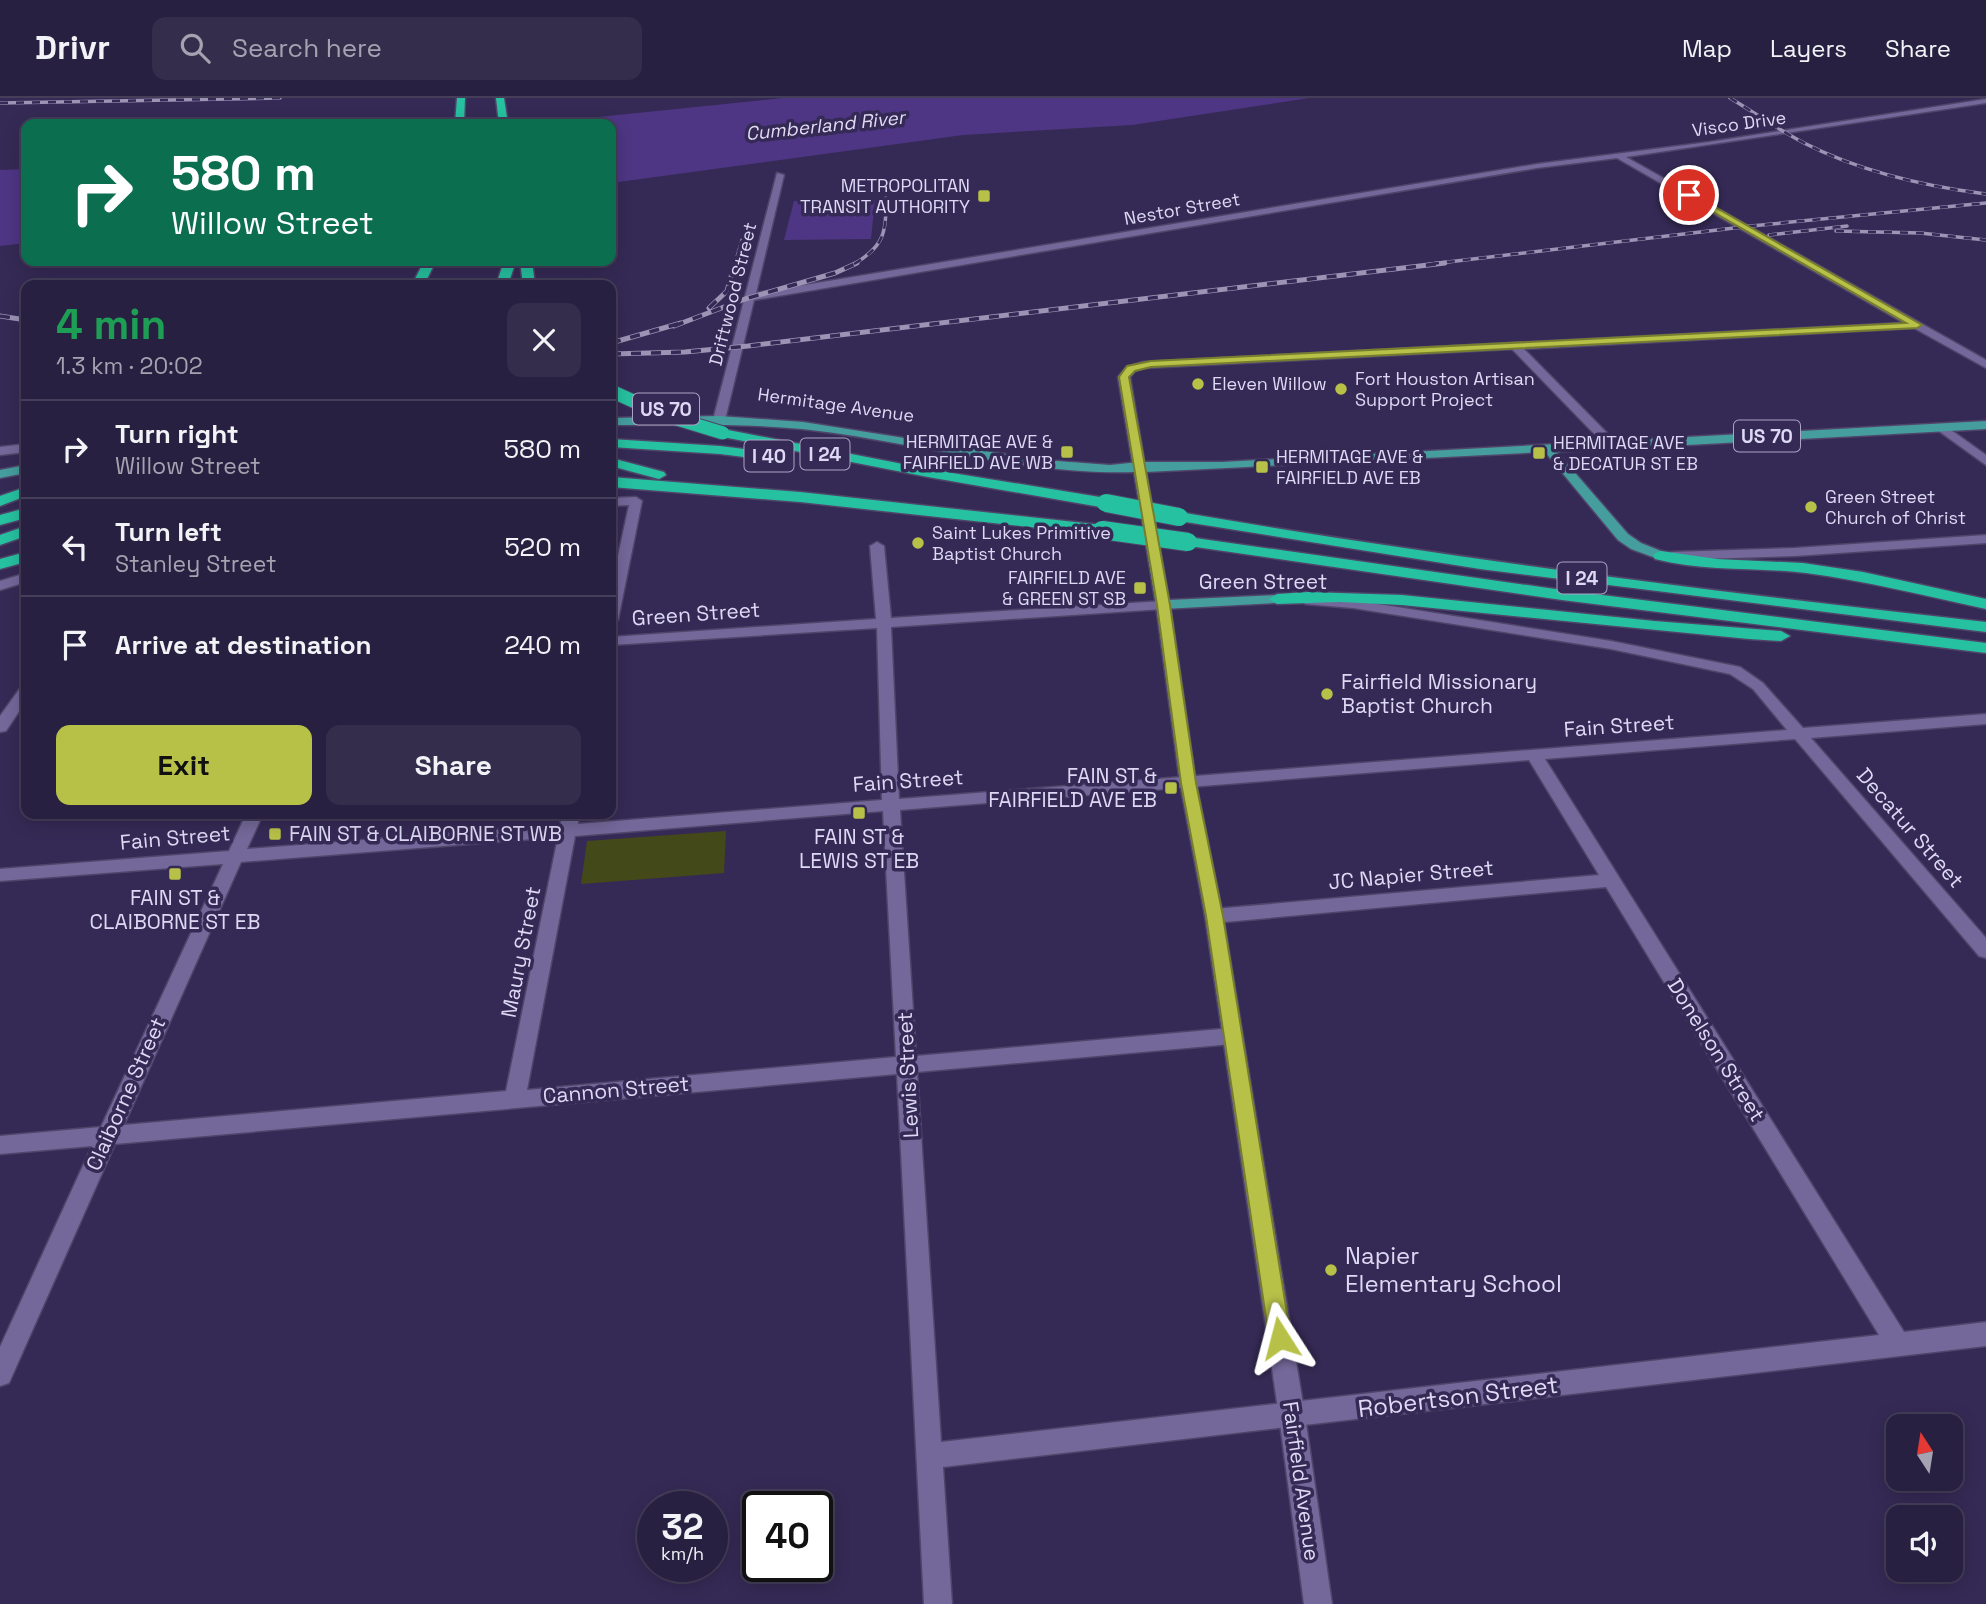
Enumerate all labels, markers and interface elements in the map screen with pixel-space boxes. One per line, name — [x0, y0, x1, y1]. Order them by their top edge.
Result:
search box — [152, 17, 642, 80]
text: Drivr — [35, 27, 110, 69]
icon: search — [176, 29, 214, 67]
text: Search here — [232, 31, 382, 65]
text: Map — [1682, 33, 1732, 64]
text: Layers — [1770, 33, 1847, 64]
text: Share — [1885, 33, 1951, 64]
water label: Cumberland River — [744, 105, 908, 146]
street label: Visco Drive — [1690, 106, 1787, 141]
text: 580 m — [171, 142, 316, 204]
icon: right — [56, 147, 147, 238]
pin — [1659, 165, 1719, 225]
place label: METROPOLITAN TRANSIT AUTHORITY — [800, 174, 970, 218]
icon: arrive — [1670, 176, 1708, 214]
street label: Nestor Street — [1122, 187, 1242, 230]
marker: METROPOLITAN TRANSIT AUTHORITY — [976, 188, 992, 204]
text: Willow Street — [171, 203, 374, 243]
street label: Driftwood Street — [704, 220, 761, 368]
text: 4 min — [56, 298, 166, 351]
button: close — [507, 303, 581, 377]
text: 1.3 km · 20:02 — [56, 351, 203, 381]
place label: Fort Houston Artisan Support Project — [1355, 367, 1535, 411]
place label: Eleven Willow — [1212, 372, 1327, 395]
marker: Eleven Willow — [1190, 376, 1206, 392]
marker: Fort Houston Artisan Support Project — [1333, 381, 1349, 397]
street label: Hermitage Avenue — [756, 382, 916, 427]
road number: US 70 — [633, 394, 699, 424]
text: Turn right — [115, 417, 239, 451]
road number: US 70 — [1734, 420, 1800, 452]
icon: right — [56, 430, 94, 468]
place label: HERMITAGE AVE & FAIRFIELD AVE WB — [903, 430, 1053, 474]
place label: HERMITAGE AVE & DECATUR ST EB — [1553, 431, 1698, 475]
text: 580 m — [504, 432, 581, 466]
road number: I 24 — [800, 438, 850, 470]
road number: I 40 — [744, 440, 794, 472]
marker: HERMITAGE AVE & FAIRFIELD AVE WB — [1059, 444, 1075, 460]
place label: HERMITAGE AVE & FAIRFIELD AVE EB — [1276, 445, 1423, 489]
marker: HERMITAGE AVE & DECATUR ST EB — [1531, 445, 1547, 461]
text: Willow Street — [115, 451, 261, 481]
marker: HERMITAGE AVE & FAIRFIELD AVE EB — [1254, 459, 1270, 475]
place label: Green Street Church of Christ — [1825, 485, 1966, 529]
marker: Green Street Church of Christ — [1803, 499, 1819, 515]
text: Turn left — [115, 515, 222, 549]
place label: Saint Lukes Primitive Baptist Church — [932, 521, 1111, 565]
icon: left — [56, 528, 94, 566]
text: 520 m — [504, 530, 581, 564]
marker: Saint Lukes Primitive Baptist Church — [910, 535, 926, 551]
text: Stanley Street — [115, 549, 276, 579]
road number: I 24 — [1558, 562, 1606, 593]
place label: FAIRFIELD AVE & GREEN ST SB — [1002, 566, 1126, 610]
street label: Green Street — [1199, 568, 1327, 595]
marker: FAIRFIELD AVE & GREEN ST SB — [1132, 580, 1148, 596]
street label: Green Street — [631, 596, 761, 631]
icon: arrive — [56, 626, 94, 664]
text: Arrive at destination — [115, 628, 372, 662]
text: 240 m — [504, 628, 581, 662]
place label: Fairfield Missionary Baptist Church — [1341, 668, 1537, 719]
marker: Fairfield Missionary Baptist Church — [1319, 686, 1335, 702]
street label: Fain Street — [1563, 708, 1675, 743]
button: Exit — [56, 725, 312, 805]
button: Share — [326, 725, 581, 805]
place label: FAIN ST & FAIRFIELD AVE EB — [988, 762, 1157, 813]
street label: Decatur Street — [1851, 762, 1970, 893]
street label: Fain Street — [852, 763, 964, 798]
marker: FAIN ST & FAIRFIELD AVE EB — [1163, 780, 1179, 796]
marker: FAIN ST & LEWIS ST EB — [851, 805, 867, 821]
street label: Fain Street — [119, 819, 231, 856]
place label: FAIN ST & CLAIBORNE ST WB — [289, 820, 562, 847]
place label: FAIN ST & LEWIS ST EB — [799, 823, 919, 874]
marker: FAIN ST & CLAIBORNE ST WB — [267, 826, 283, 842]
street label: JC Napier Street — [1327, 854, 1495, 895]
marker: FAIN ST & CLAIBORNE ST EB — [167, 866, 183, 882]
place label: FAIN ST & CLAIBORNE ST EB — [90, 884, 260, 935]
street label: Maury Street — [495, 884, 546, 1020]
street label: Donelson Street — [1662, 973, 1771, 1126]
street label: Lewis Street — [891, 1011, 924, 1139]
street label: Claiborne Street — [80, 1013, 171, 1175]
street label: Cannon Street — [542, 1070, 690, 1109]
place label: Napier Elementary School — [1345, 1240, 1562, 1299]
marker: Napier Elementary School — [1323, 1262, 1339, 1278]
position arrow — [1243, 1301, 1317, 1375]
street label: Robertson Street — [1356, 1369, 1560, 1424]
street label: Fairfield Avenue — [1277, 1400, 1326, 1562]
north arrow — [1886, 1414, 1964, 1491]
map controls — [1886, 1414, 1963, 1582]
speed limit sign: 40 — [742, 1491, 833, 1582]
text: 32 — [661, 1505, 704, 1549]
button: sound — [1886, 1505, 1963, 1582]
text: km/h — [661, 1542, 704, 1565]

